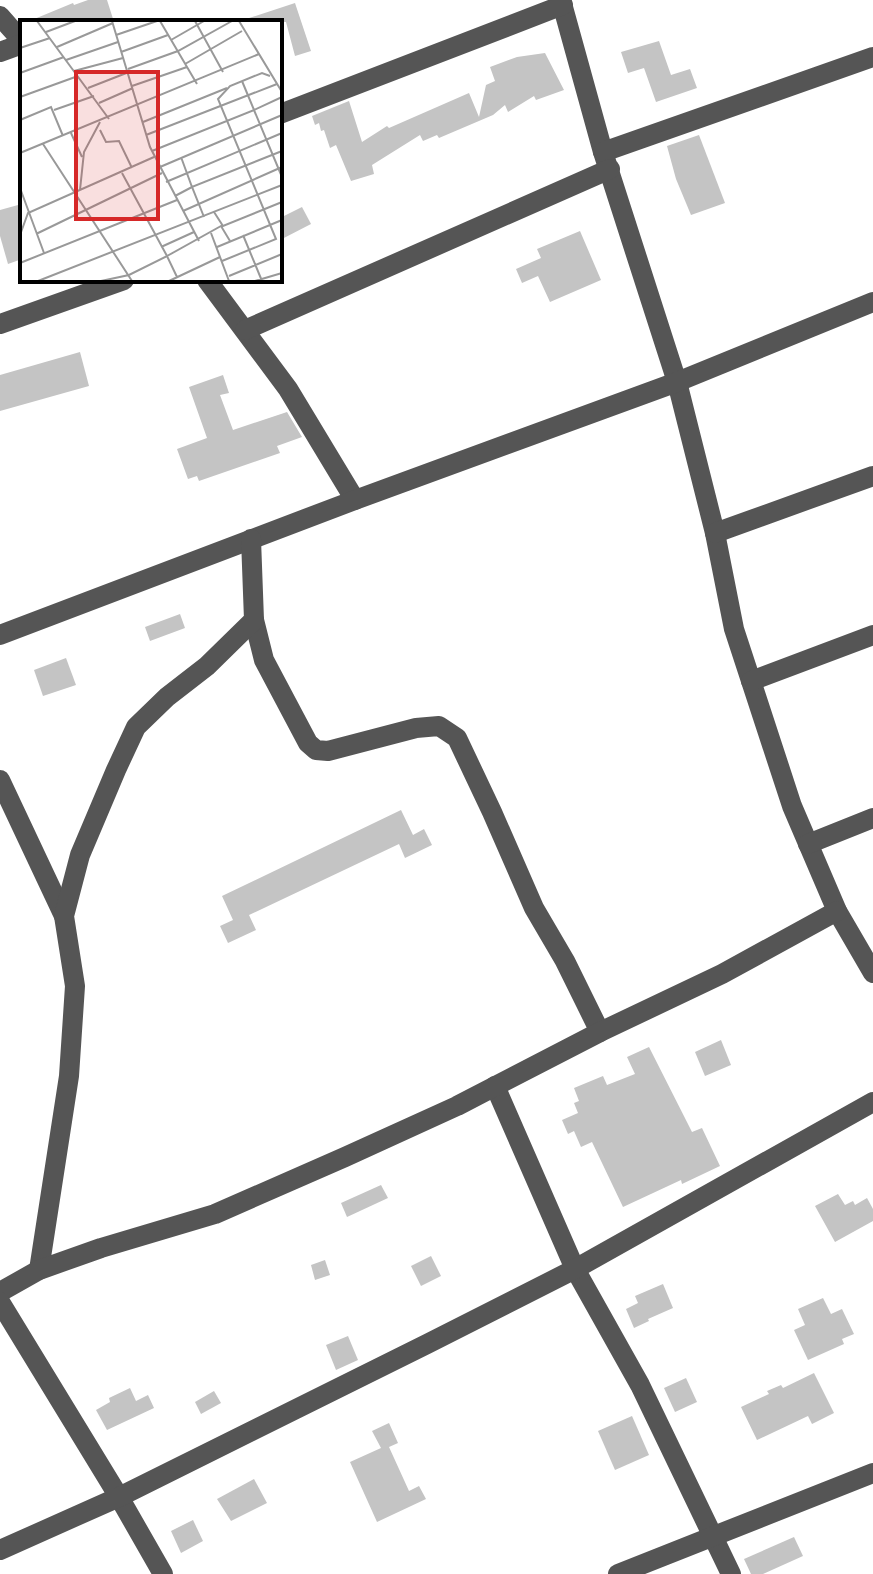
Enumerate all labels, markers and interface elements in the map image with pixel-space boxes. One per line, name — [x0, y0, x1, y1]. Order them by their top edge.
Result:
inset map — [20, 20, 282, 282]

